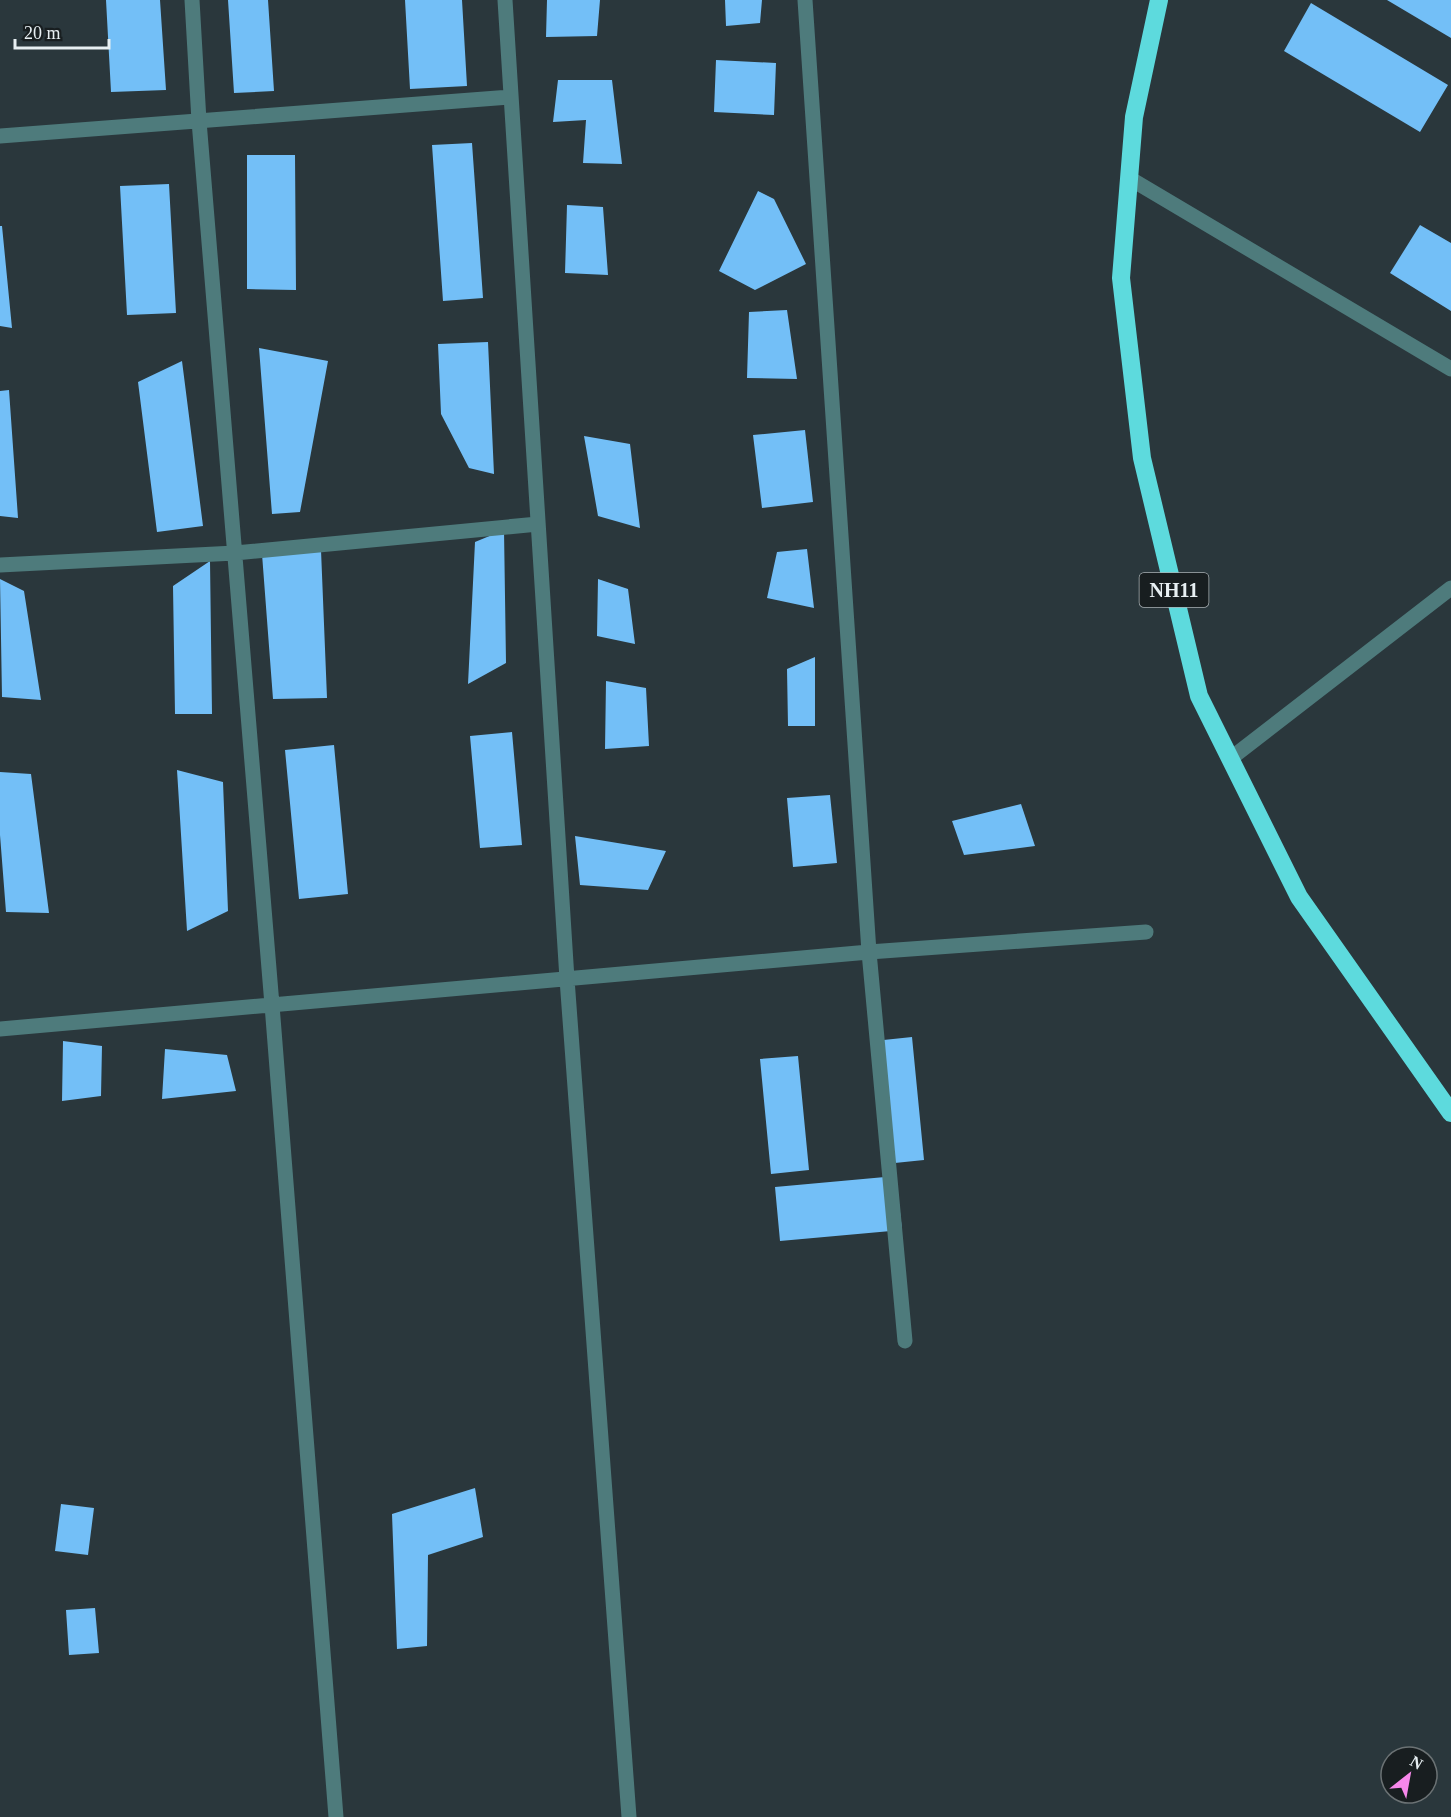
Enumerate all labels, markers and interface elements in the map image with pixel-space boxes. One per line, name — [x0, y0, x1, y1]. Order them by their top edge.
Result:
scale bar — [15, 12, 110, 50]
text: 20 m — [24, 23, 61, 43]
road number: NH11 — [1140, 573, 1208, 607]
north arrow — [1379, 1745, 1439, 1805]
text: N — [1407, 1752, 1426, 1773]

